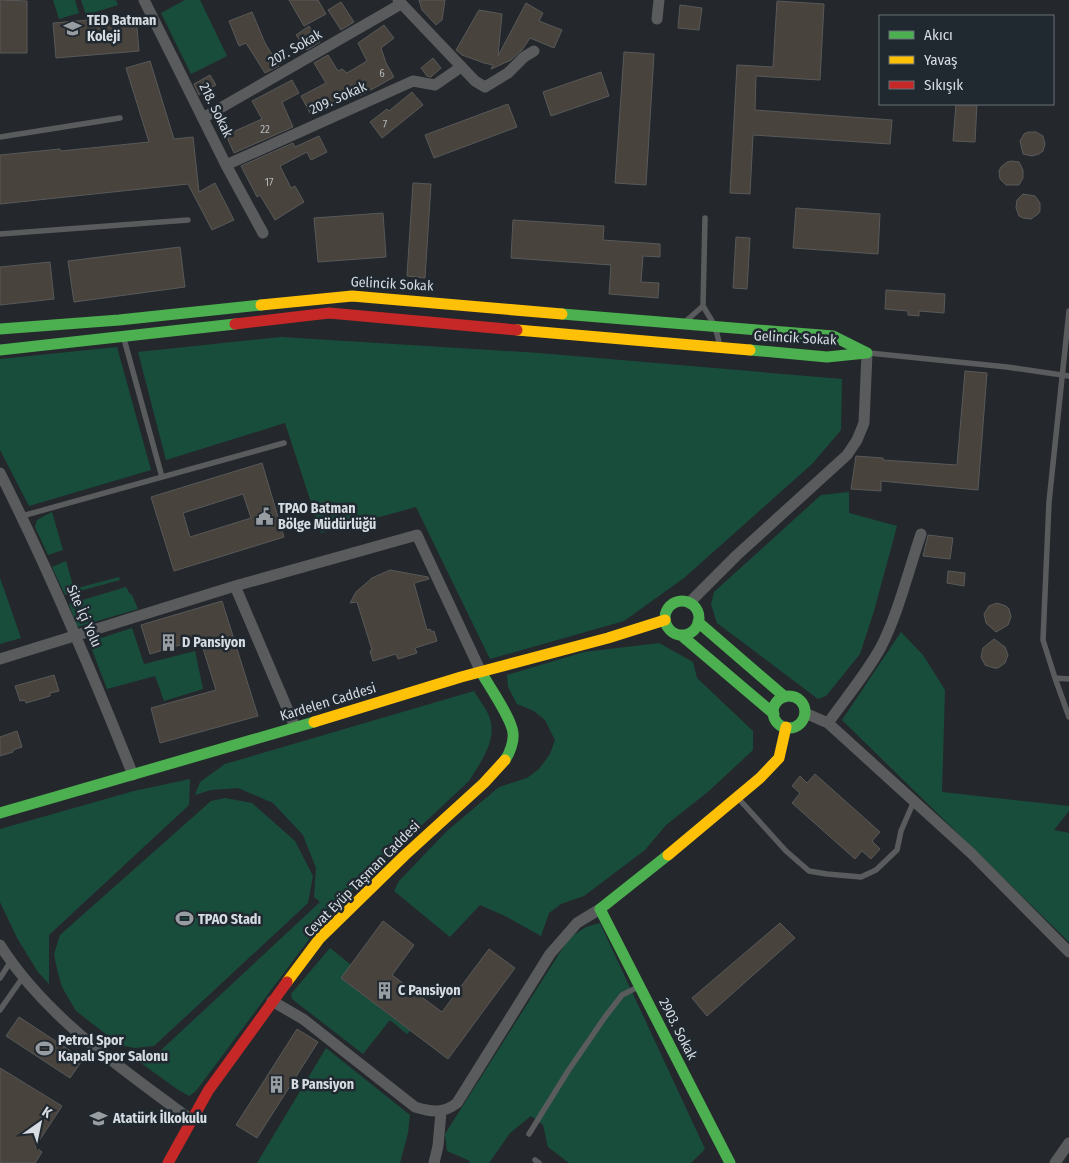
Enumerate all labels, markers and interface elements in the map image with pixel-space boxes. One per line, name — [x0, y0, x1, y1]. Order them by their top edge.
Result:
place label: TED Batman Koleji — [87, 12, 156, 45]
legend — [879, 15, 1054, 105]
school or university icon: TED Batman Koleji — [63, 18, 83, 38]
street label: 207. Sokak — [265, 26, 325, 70]
text: Akıcı — [924, 26, 953, 44]
text: Yavaş — [924, 51, 958, 69]
house number: 6 — [379, 67, 385, 80]
text: Sıkışık — [924, 76, 963, 94]
street label: 209. Sokak — [307, 78, 369, 118]
street label: 218. Sokak — [196, 80, 237, 140]
house number: 7 — [383, 118, 388, 131]
house number: 22 — [260, 123, 270, 136]
house number: 17 — [265, 176, 274, 189]
street label: Gelincik Sokak — [350, 273, 434, 295]
street label: Gelincik Sokak — [753, 327, 837, 349]
place label: TPAO Batman Bölge Müdürlüğü — [278, 500, 376, 533]
public building icon: TPAO Batman Bölge Müdürlüğü — [254, 506, 274, 526]
street label: Site İçi Yolu — [63, 582, 105, 650]
building icon: D Pansiyon — [158, 632, 178, 652]
place label: D Pansiyon — [182, 634, 246, 651]
street label: Kardelen Caddesi — [278, 679, 378, 725]
street label: Cevat Eyüp Taşman Caddesi — [300, 817, 424, 941]
sports icon: TPAO Stadı — [174, 909, 194, 929]
place label: TPAO Stadı — [198, 911, 261, 928]
building icon: C Pansiyon — [374, 980, 394, 1000]
place label: C Pansiyon — [398, 982, 461, 999]
street label: 2903. Sokak — [655, 995, 701, 1063]
place label: Petrol Spor Kapalı Spor Salonu — [58, 1032, 168, 1065]
sports icon: Petrol Spor Kapalı Spor Salonu — [34, 1038, 54, 1058]
building icon: B Pansiyon — [267, 1074, 287, 1094]
place label: B Pansiyon — [291, 1076, 354, 1093]
north arrow — [15, 1098, 65, 1148]
text: K — [39, 1103, 56, 1122]
school or university icon: Atatürk İlkokulu — [89, 1108, 109, 1128]
place label: Atatürk İlkokulu — [112, 1109, 207, 1127]

